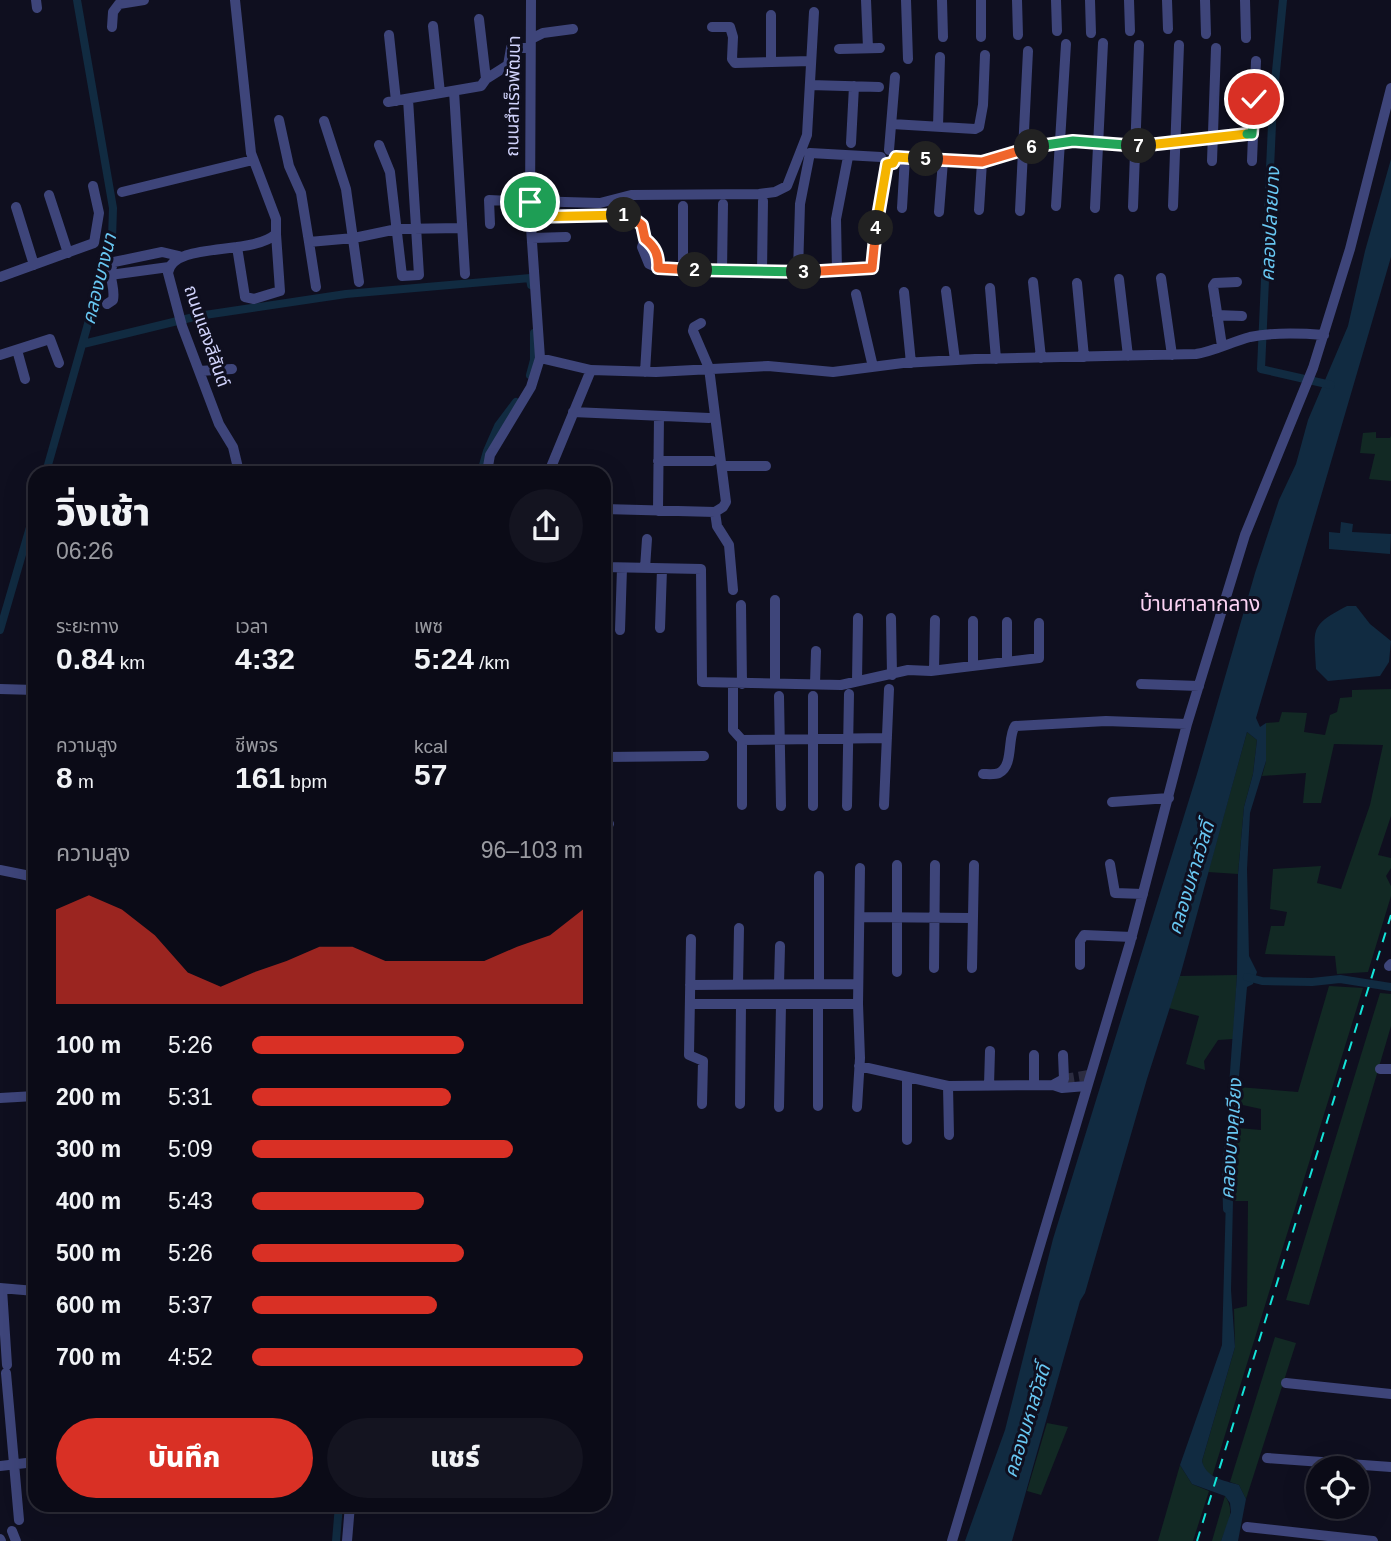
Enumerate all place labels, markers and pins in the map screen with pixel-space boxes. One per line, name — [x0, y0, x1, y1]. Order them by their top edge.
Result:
pin — [1224, 69, 1284, 129]
pin: 7 — [1122, 128, 1156, 164]
pin: 6 — [1014, 130, 1050, 164]
pin: 5 — [908, 142, 944, 176]
pin — [500, 172, 560, 232]
pin: 1 — [606, 198, 642, 232]
pin: 4 — [858, 210, 894, 246]
pin: 2 — [678, 252, 712, 288]
pin: 3 — [786, 254, 822, 290]

